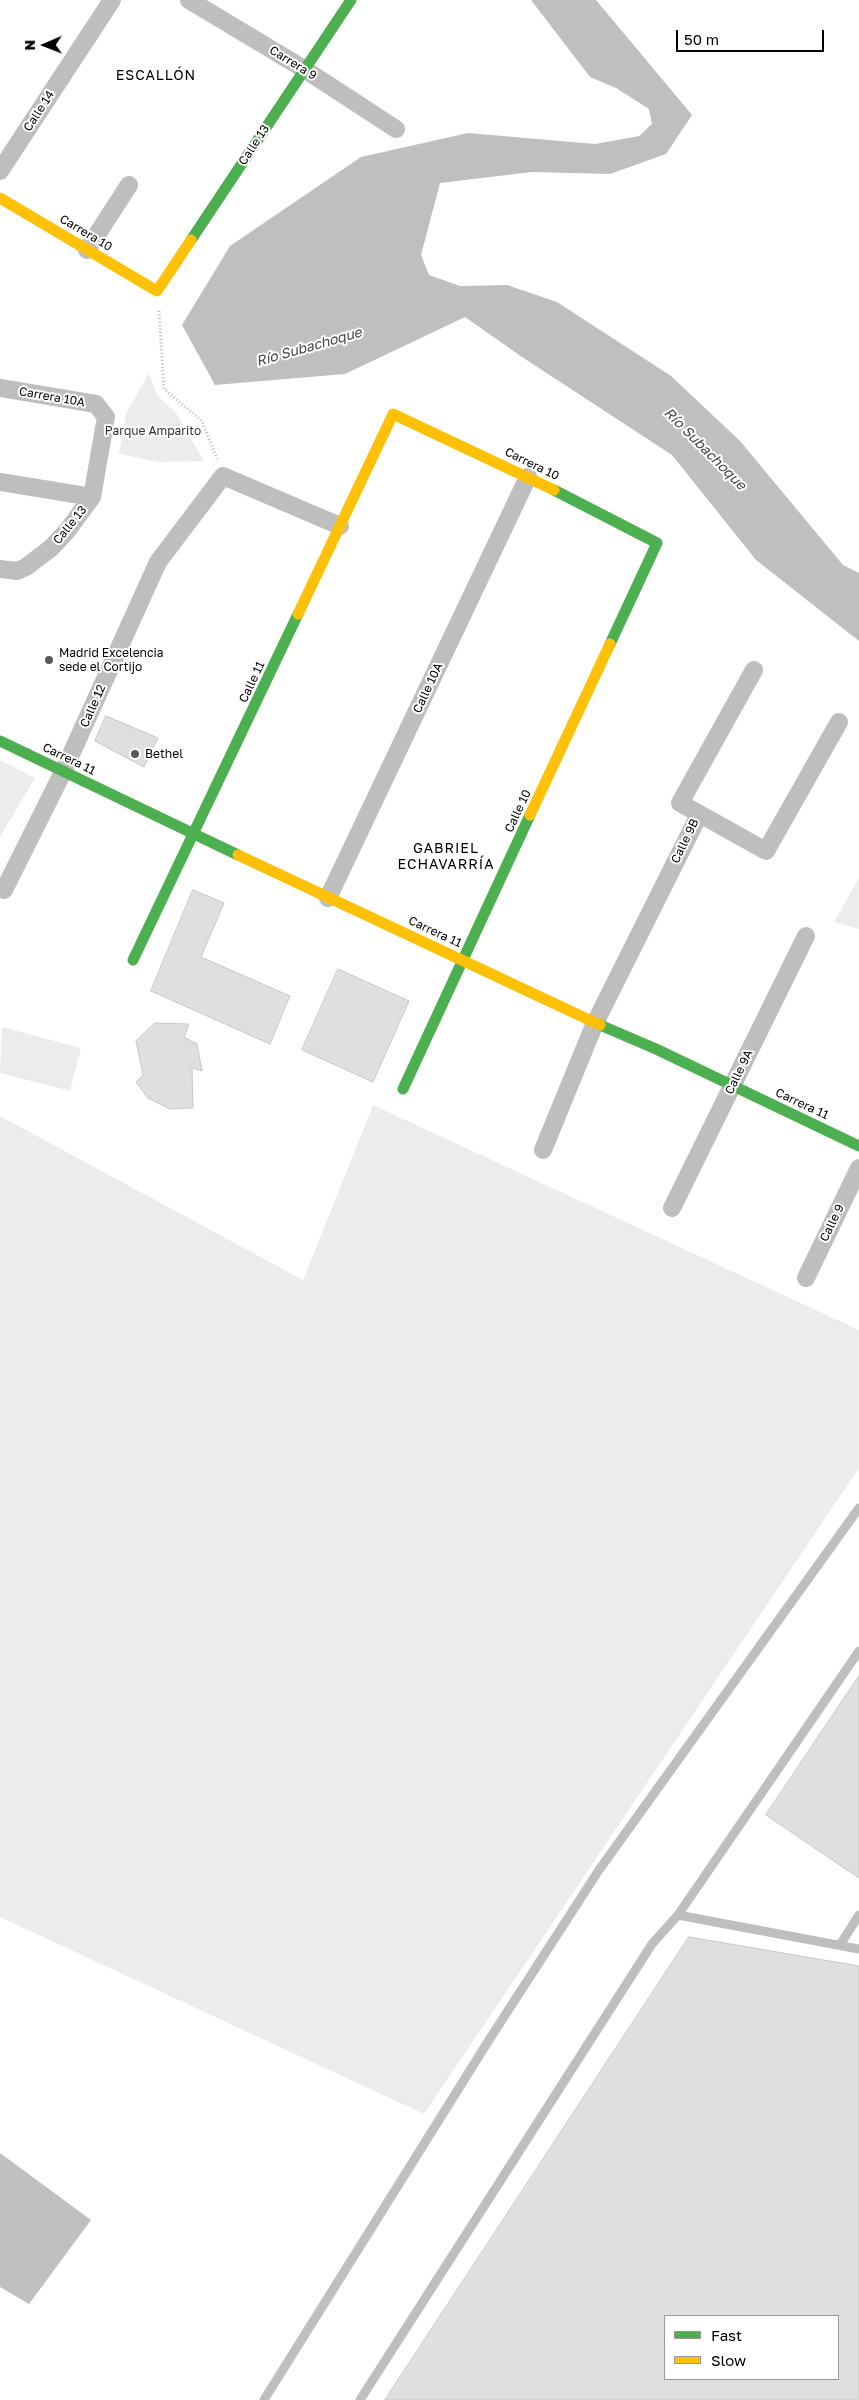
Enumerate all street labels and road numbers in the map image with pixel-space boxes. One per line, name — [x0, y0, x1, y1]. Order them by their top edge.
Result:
street label: Carrera 9 — [267, 43, 319, 83]
street label: Calle 14 — [21, 88, 57, 134]
street label: Calle 13 — [236, 122, 272, 168]
street label: Carrera 10 — [57, 212, 115, 254]
street label: Carrera 10A — [18, 384, 86, 410]
street label: Carrera 10 — [502, 445, 562, 483]
street label: Calle 13 — [50, 503, 90, 547]
street label: Calle 11 — [236, 659, 268, 705]
street label: Calle 10A — [410, 661, 446, 715]
street label: Calle 12 — [77, 682, 109, 730]
street label: Carrera 11 — [40, 740, 98, 778]
street label: Calle 10 — [502, 787, 534, 835]
street label: Calle 9B — [668, 816, 702, 866]
street label: Carrera 11 — [406, 913, 464, 951]
street label: Calle 9A — [722, 1047, 756, 1097]
street label: Carrera 11 — [773, 1085, 831, 1123]
street label: Calle 9 — [817, 1202, 847, 1244]

